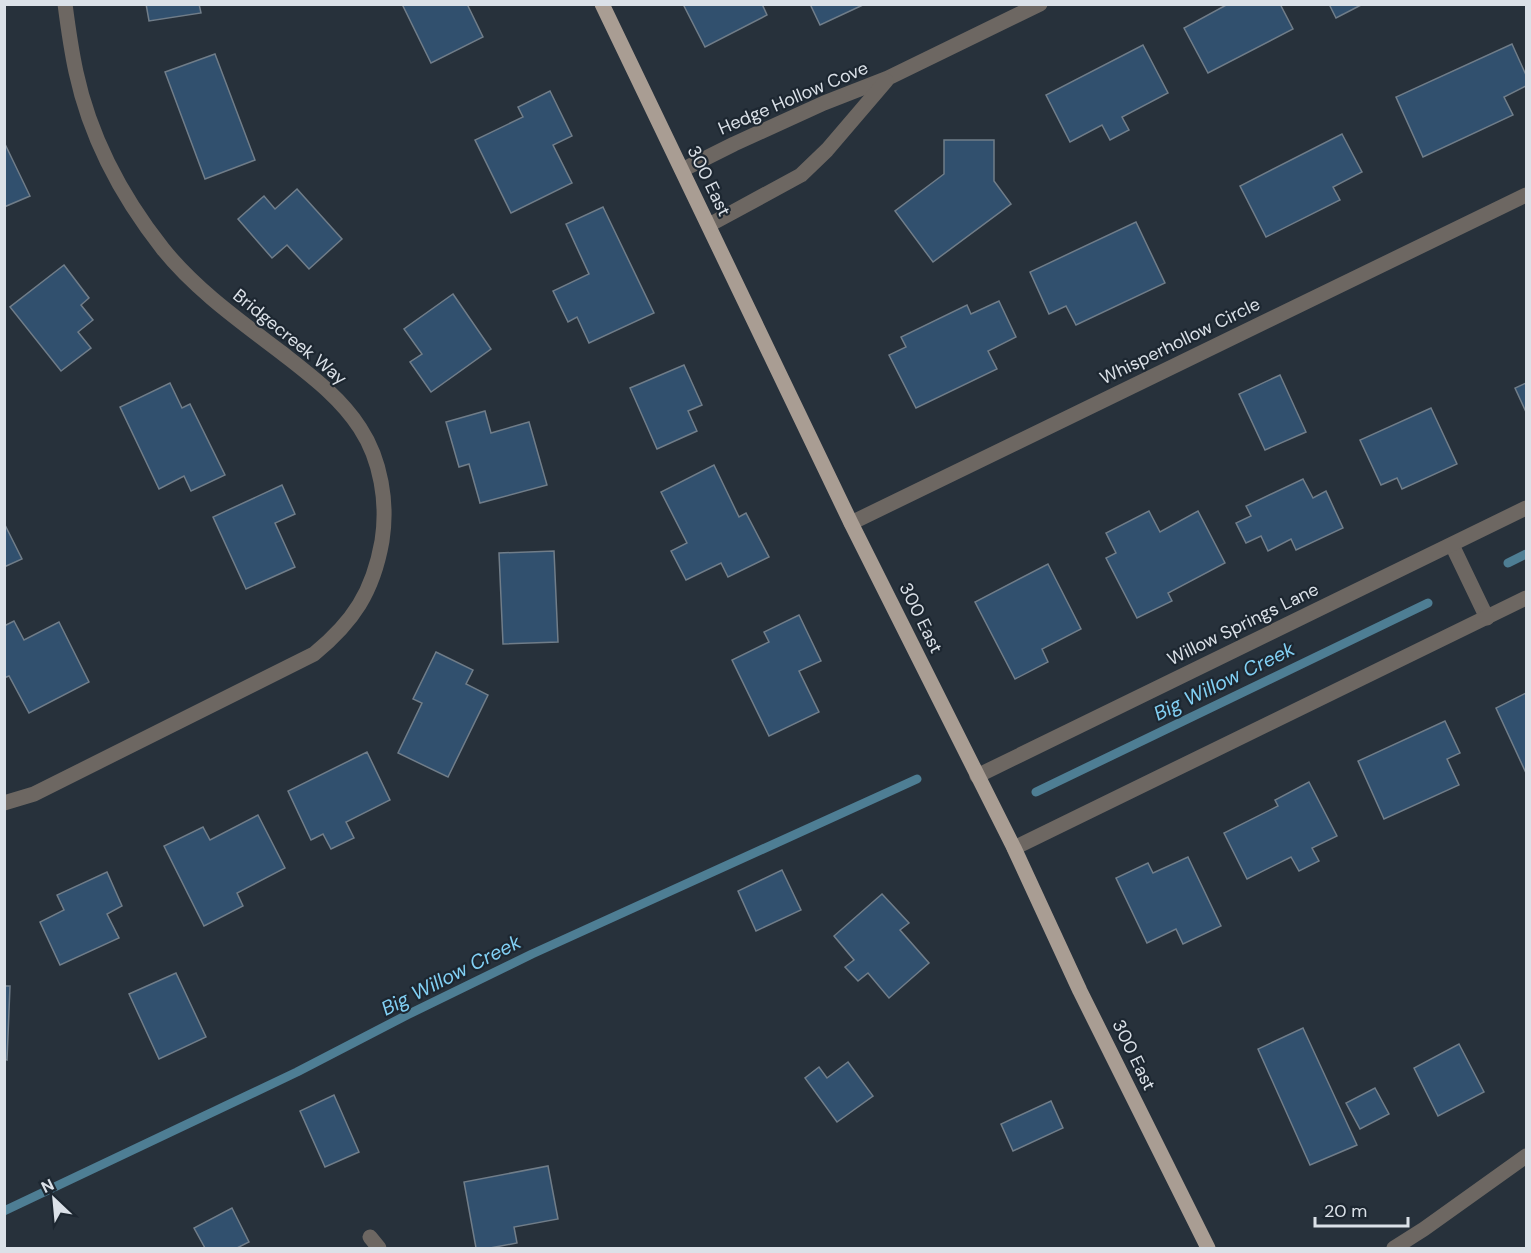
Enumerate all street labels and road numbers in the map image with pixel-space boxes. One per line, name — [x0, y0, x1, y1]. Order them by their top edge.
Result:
street label: Hedge Hollow Cove — [714, 56, 872, 140]
street label: 300 East — [682, 142, 736, 220]
street label: Bridgecreek Way — [228, 284, 352, 390]
street label: Whisperhollow Circle — [1096, 292, 1264, 390]
street label: Willow Springs Lane — [1163, 577, 1323, 671]
street label: 300 East — [894, 579, 948, 657]
street label: 300 East — [1107, 1016, 1161, 1094]

